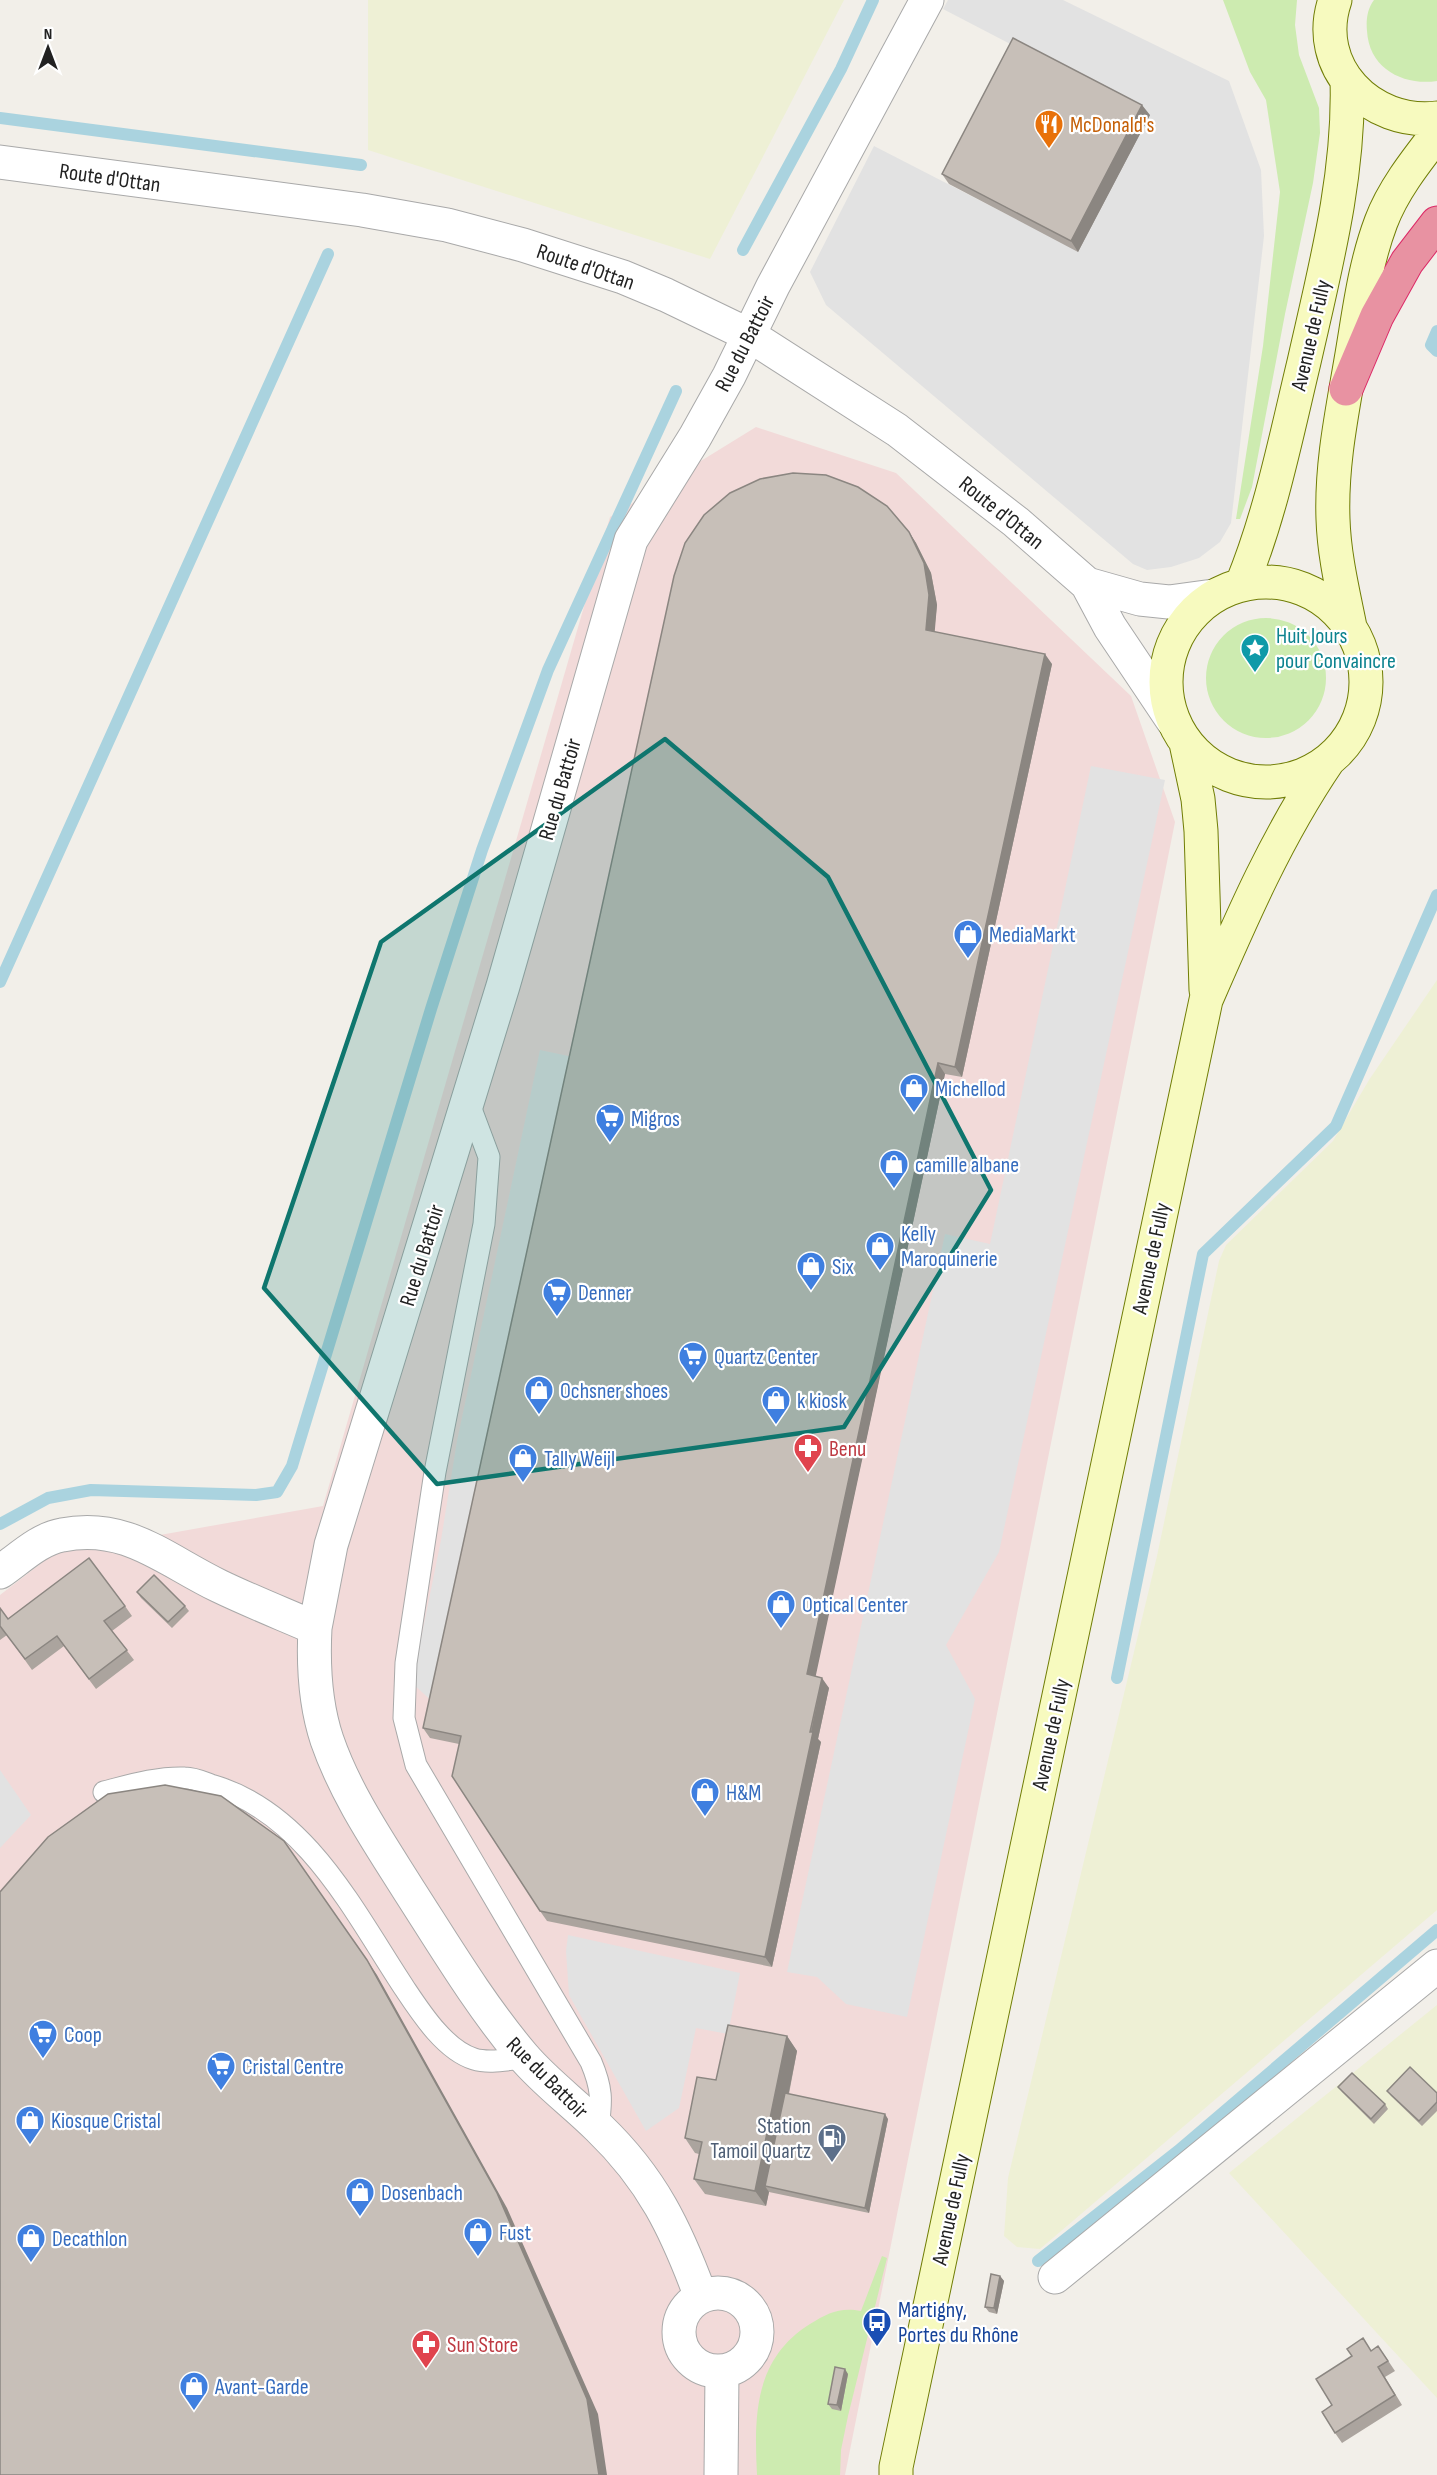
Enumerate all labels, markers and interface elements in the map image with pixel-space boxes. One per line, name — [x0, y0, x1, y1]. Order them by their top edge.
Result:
north arrow — [18, 18, 78, 78]
text: N — [44, 25, 52, 44]
restaurant icon: McDonald's — [1033, 108, 1065, 150]
place label: McDonald's — [1070, 112, 1154, 139]
street label: Route d'Ottan — [58, 158, 162, 199]
street label: Route d'Ottan — [533, 238, 638, 297]
street label: Avenue de Fully — [1285, 277, 1337, 394]
street label: Rue du Battoir — [710, 291, 781, 396]
street label: Route d'Ottan — [953, 471, 1049, 556]
place label: Huit Jours pour Convaincre — [1276, 623, 1396, 675]
place icon: Huit Jours pour Convaincre — [1239, 632, 1271, 674]
street label: Rue du Battoir — [533, 735, 588, 843]
shop icon: MediaMarkt — [952, 918, 984, 960]
place label: MediaMarkt — [989, 922, 1076, 949]
shop icon: Michellod — [898, 1072, 930, 1114]
place label: Michellod — [935, 1076, 1006, 1103]
supermarket icon: Migros — [594, 1102, 626, 1144]
place label: Migros — [631, 1106, 680, 1133]
shop icon: camille albane — [878, 1148, 910, 1190]
place label: camille albane — [915, 1152, 1019, 1179]
street label: Avenue de Fully — [1126, 1200, 1177, 1317]
street label: Rue du Battoir — [394, 1201, 451, 1309]
place label: Kelly Maroquinerie — [901, 1221, 998, 1273]
shop icon: Kelly Maroquinerie — [864, 1230, 896, 1272]
shop icon: Six — [795, 1250, 827, 1292]
place label: Six — [832, 1254, 855, 1281]
supermarket icon: Denner — [541, 1276, 573, 1318]
place label: Denner — [578, 1280, 632, 1307]
supermarket icon: Quartz Center — [677, 1340, 709, 1382]
place label: Quartz Center — [714, 1344, 818, 1371]
shop icon: Ochsner shoes — [523, 1374, 555, 1416]
place label: Ochsner shoes — [560, 1378, 668, 1405]
shop icon: k kiosk — [760, 1384, 792, 1426]
place label: k kiosk — [797, 1388, 847, 1415]
pharmacy icon: Benu — [792, 1432, 824, 1474]
place label: Benu — [829, 1436, 866, 1463]
shop icon: Tally Weijl — [507, 1442, 539, 1484]
place label: Tally Weijl — [544, 1446, 615, 1473]
shop icon: Optical Center — [765, 1588, 797, 1630]
place label: Optical Center — [802, 1592, 908, 1619]
street label: Avenue de Fully — [1026, 1676, 1077, 1793]
shop icon: H&M — [689, 1776, 721, 1818]
place label: H&M — [726, 1780, 761, 1807]
supermarket icon: Coop — [27, 2018, 59, 2060]
place label: Coop — [64, 2022, 102, 2049]
street label: Rue du Battoir — [500, 2032, 593, 2125]
supermarket icon: Cristal Centre — [205, 2050, 237, 2092]
place label: Cristal Centre — [242, 2054, 344, 2081]
shop icon: Kiosque Cristal — [14, 2104, 46, 2146]
place label: Kiosque Cristal — [51, 2108, 161, 2135]
place label: Station Tamoil Quartz — [710, 2113, 811, 2165]
fuel station icon: Station Tamoil Quartz — [816, 2122, 848, 2164]
street label: Avenue de Fully — [926, 2151, 977, 2268]
shop icon: Dosenbach — [344, 2176, 376, 2218]
place label: Dosenbach — [381, 2180, 463, 2207]
shop icon: Fust — [462, 2216, 494, 2258]
place label: Fust — [499, 2220, 531, 2247]
shop icon: Decathlon — [15, 2222, 47, 2264]
place label: Decathlon — [52, 2226, 127, 2253]
place label: Martigny, Portes du Rhône — [898, 2297, 1019, 2349]
bus stop icon: Martigny, Portes du Rhône — [861, 2306, 893, 2348]
pharmacy icon: Sun Store — [410, 2328, 442, 2370]
place label: Sun Store — [447, 2332, 518, 2359]
shop icon: Avant-Garde — [178, 2370, 210, 2412]
place label: Avant-Garde — [214, 2374, 308, 2401]

